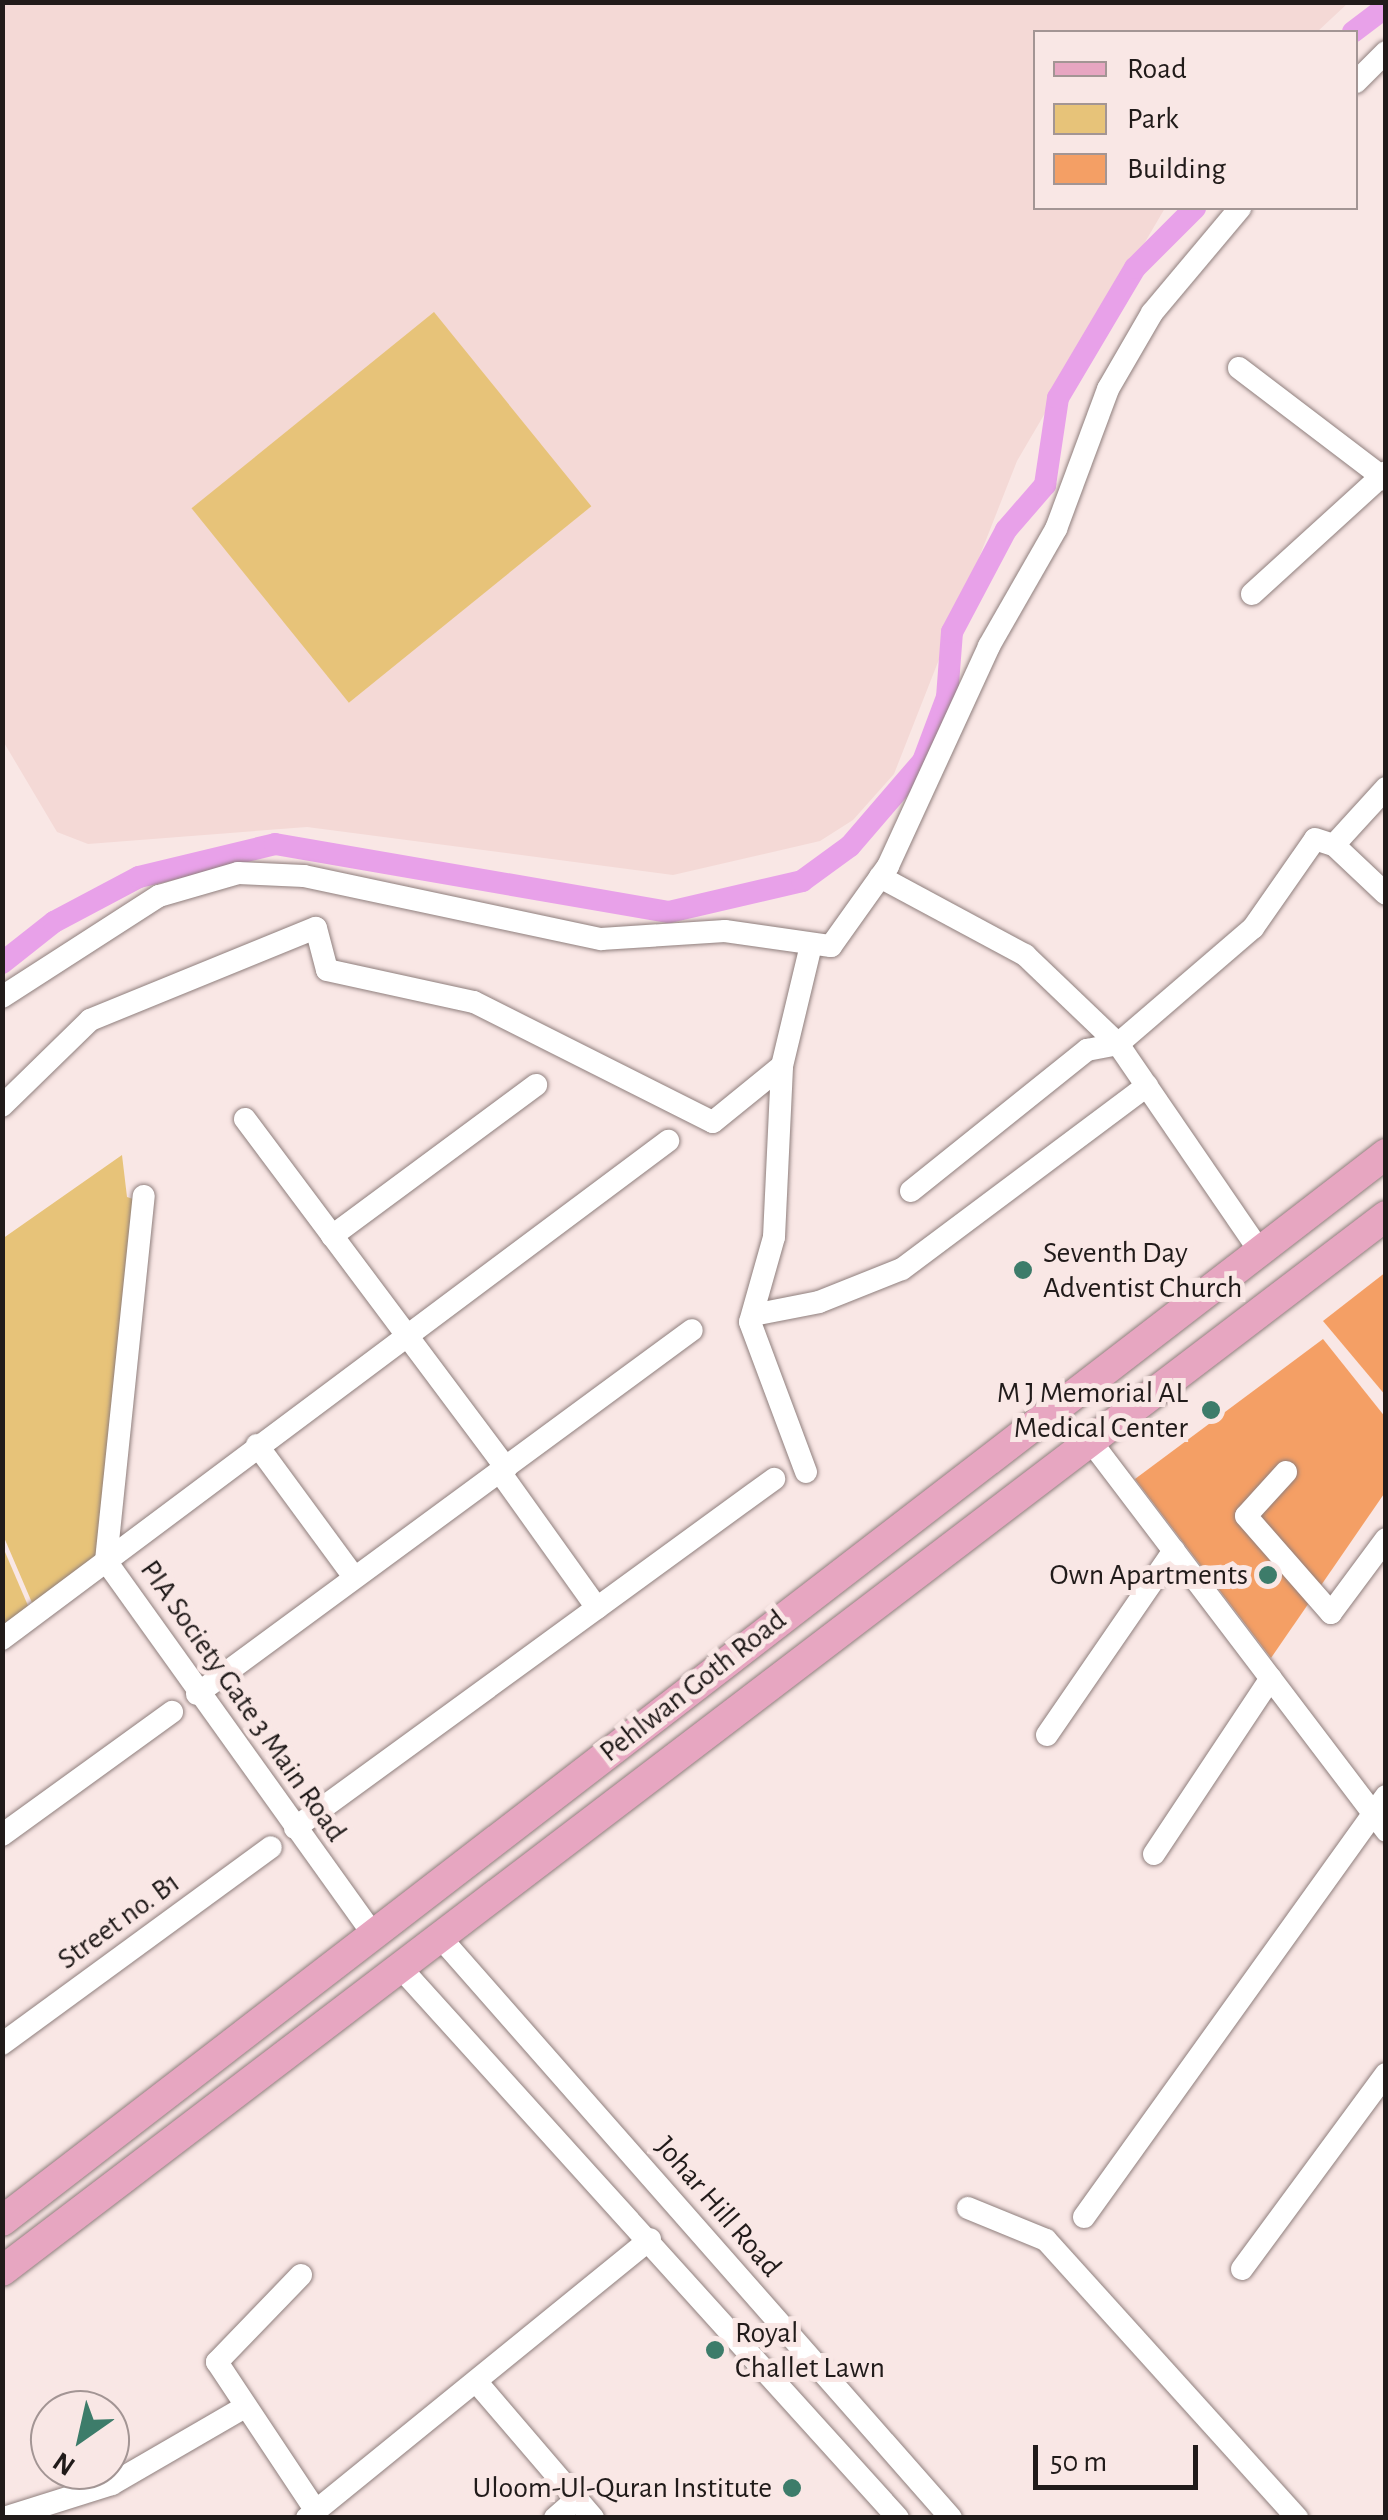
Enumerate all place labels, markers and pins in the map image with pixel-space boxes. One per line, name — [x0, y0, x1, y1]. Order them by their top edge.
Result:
place label: Seventh Day Adventist Church — [1043, 1235, 1242, 1306]
marker: Seventh Day Adventist Church — [1012, 1259, 1034, 1281]
place label: M J Memorial AL Medical Center — [997, 1375, 1188, 1446]
marker: M J Memorial AL Medical Center — [1198, 1397, 1224, 1423]
place label: Own Apartments — [1049, 1557, 1248, 1593]
marker: Own Apartments — [1257, 1564, 1279, 1586]
place label: Royal Challet Lawn — [735, 2315, 885, 2386]
marker: Royal Challet Lawn — [704, 2339, 726, 2361]
place label: Uloom-Ul-Quran Institute — [472, 2470, 772, 2506]
marker: Uloom-Ul-Quran Institute — [781, 2477, 803, 2499]

